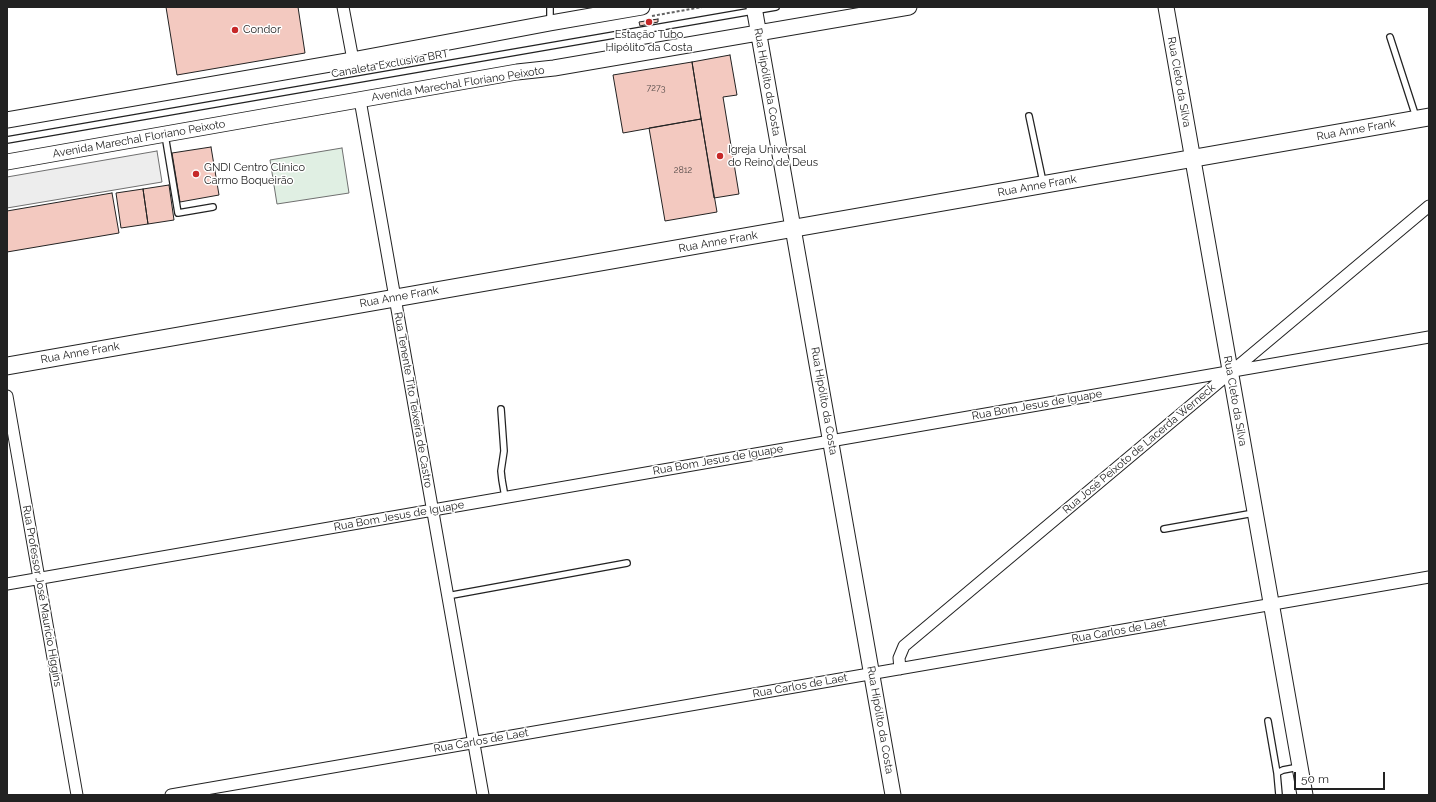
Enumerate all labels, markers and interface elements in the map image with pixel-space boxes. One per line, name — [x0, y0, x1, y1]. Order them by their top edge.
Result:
marker: Estação Tubo Hipólito da Costa — [644, 17, 654, 27]
place label: Condor — [243, 23, 281, 37]
marker: Condor — [230, 25, 240, 35]
street label: Rua Hipólito da Costa — [751, 27, 783, 137]
place label: Estação Tubo Hipólito da Costa — [606, 28, 692, 54]
street label: Rua Cleto da Silva — [1165, 36, 1193, 128]
street label: Canaleta Exclusiva BRT — [330, 47, 450, 81]
street label: Avenida Marechal Floriano Peixoto — [370, 64, 546, 104]
house number: 7273 — [646, 83, 666, 93]
street label: Avenida Marechal Floriano Peixoto — [52, 117, 226, 161]
street label: Rua Anne Frank — [1315, 117, 1397, 143]
place label: Igreja Universal do Reino de Deus — [728, 143, 818, 169]
marker: Igreja Universal do Reino de Deus — [715, 151, 725, 161]
place label: GNDI Centro Clínico Carmo Boqueirão — [204, 161, 305, 187]
house number: 2812 — [674, 165, 692, 175]
marker: GNDI Centro Clínico Carmo Boqueirão — [191, 169, 201, 179]
street label: Rua Anne Frank — [996, 173, 1078, 199]
street label: Rua Anne Frank — [677, 229, 759, 255]
street label: Rua Anne Frank — [358, 284, 440, 310]
street label: Rua Tenente Tito Teixeira de Castro — [391, 311, 435, 489]
street label: Rua Anne Frank — [39, 340, 121, 366]
street label: Rua Hipólito da Costa — [808, 346, 840, 456]
street label: Rua Cleto da Silva — [1221, 355, 1249, 447]
street label: Rua José Peixoto de Lacerda Werneck — [1060, 381, 1218, 517]
street label: Rua Bom Jesus de Iguape — [971, 387, 1103, 423]
street label: Rua Bom Jesus de Iguape — [652, 442, 784, 478]
street label: Rua Bom Jesus de Iguape — [333, 498, 465, 534]
street label: Rua Professor José Maurício Higgins — [20, 504, 64, 688]
street label: Rua Carlos de Laet — [1071, 616, 1167, 646]
street label: Rua Hipólito da Costa — [864, 665, 896, 775]
street label: Rua Carlos de Laet — [752, 671, 848, 701]
street label: Rua Carlos de Laet — [433, 726, 529, 756]
scale bar — [1296, 764, 1387, 790]
text: 50 m — [1301, 772, 1329, 786]

